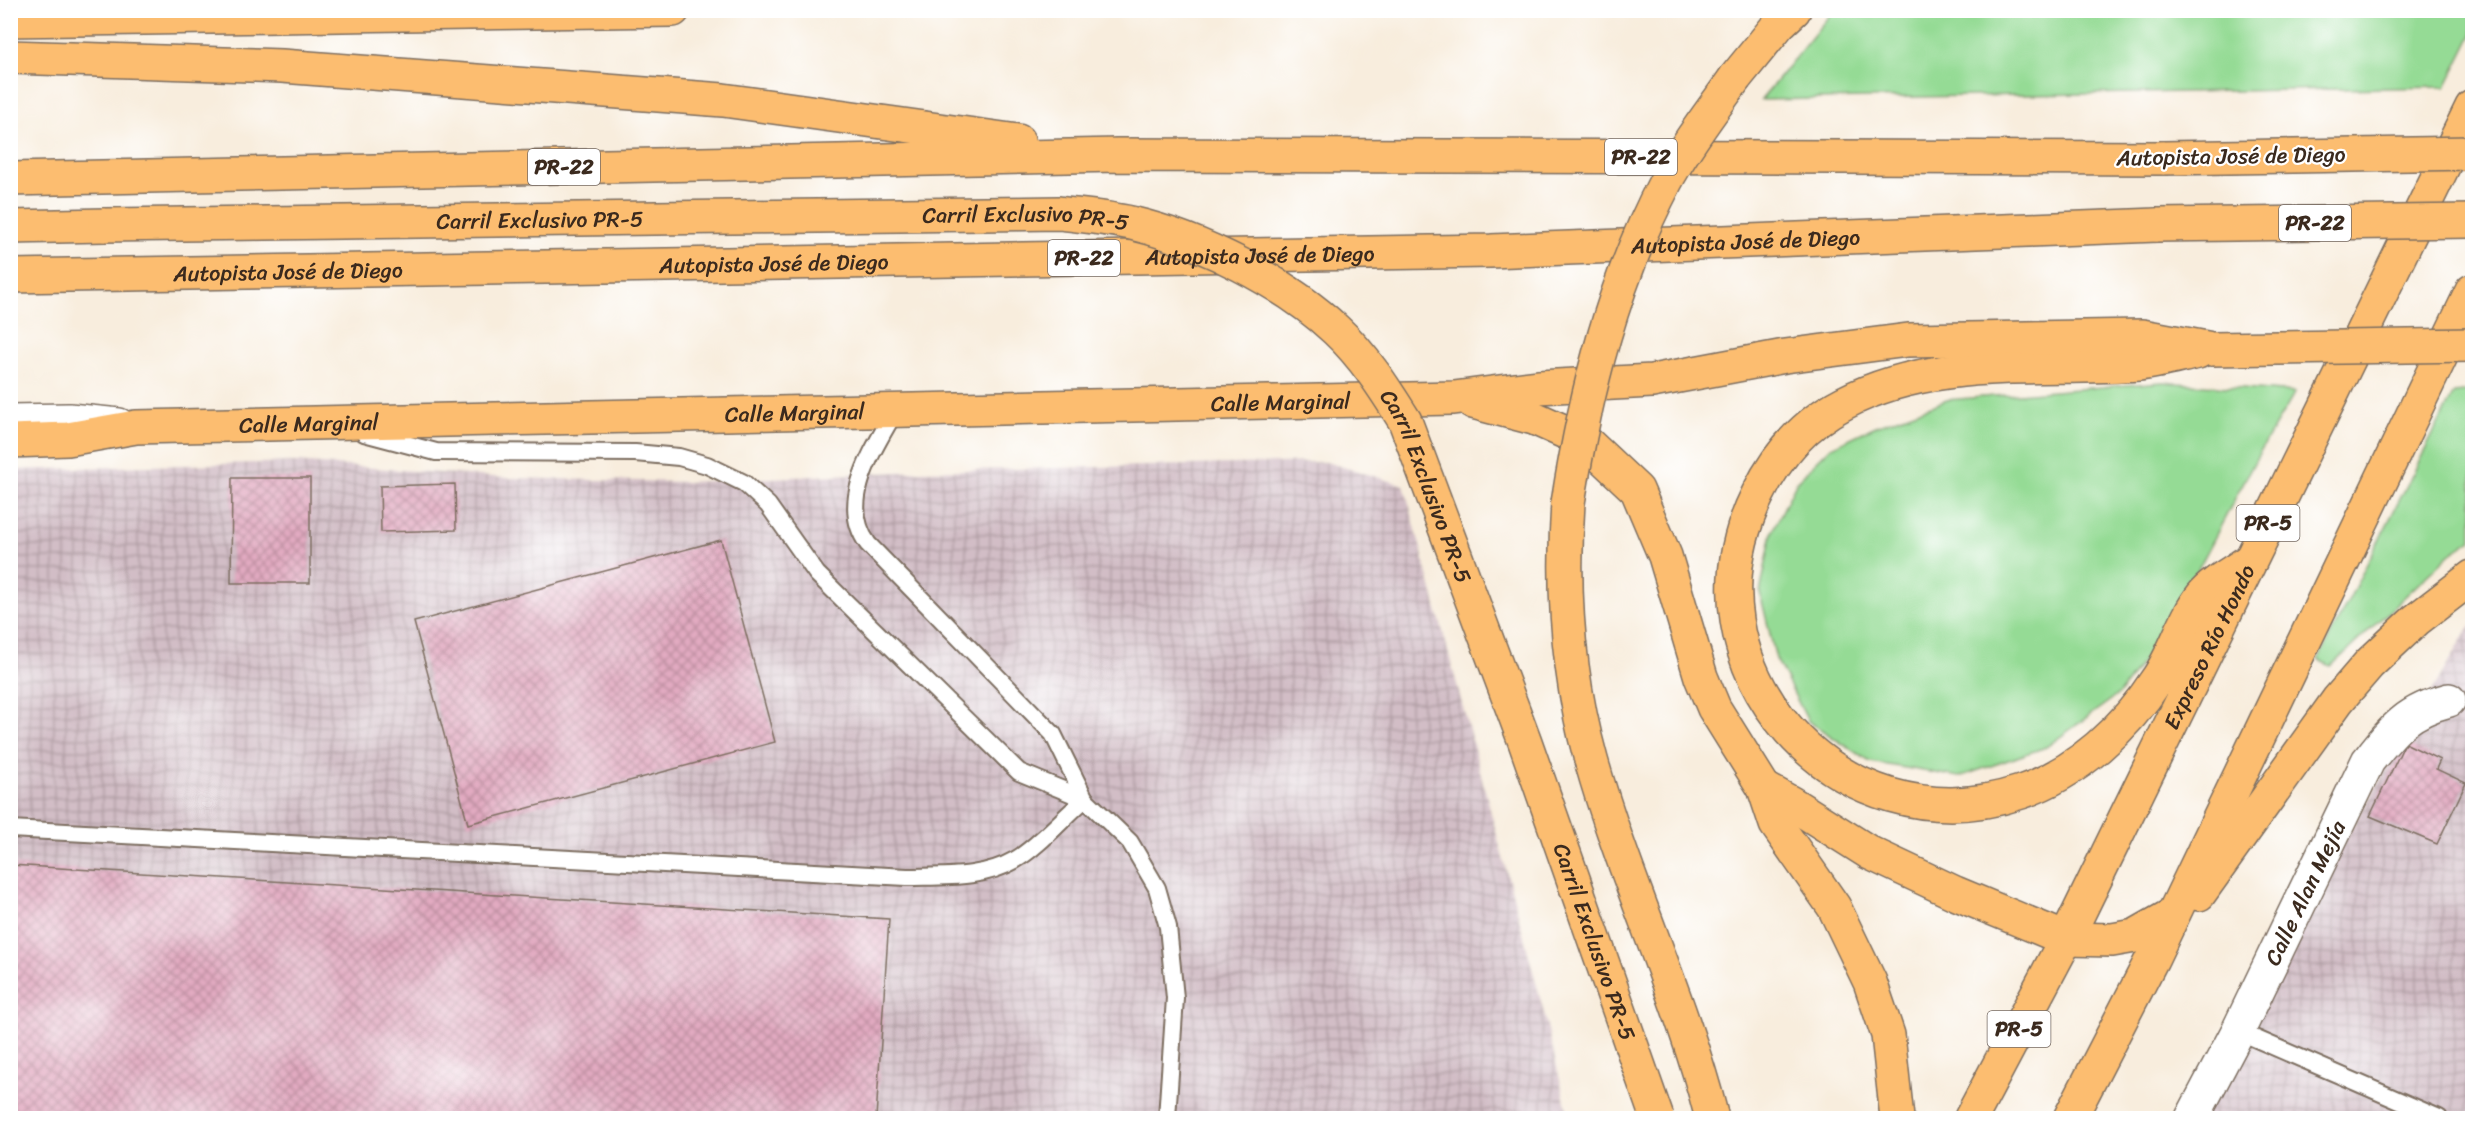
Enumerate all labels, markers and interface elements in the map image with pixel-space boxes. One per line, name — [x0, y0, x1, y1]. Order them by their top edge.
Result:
street label: Autopista José de Diego — [2115, 135, 2346, 178]
road number: PR-22 — [1605, 139, 1677, 175]
road number: PR-22 — [528, 149, 600, 185]
street label: Carril Exclusivo PR-5 — [922, 193, 1132, 242]
street label: Carril Exclusivo PR-5 — [436, 199, 644, 240]
road number: PR-22 — [2279, 205, 2351, 241]
street label: Autopista José de Diego — [1629, 217, 1861, 265]
street label: Autopista José de Diego — [1144, 233, 1375, 276]
road number: PR-22 — [1048, 240, 1120, 276]
street label: Autopista José de Diego — [658, 242, 889, 285]
street label: Autopista José de Diego — [172, 250, 403, 293]
street label: Calle Marginal — [1210, 381, 1352, 423]
street label: Carril Exclusivo PR-5 — [1370, 381, 1483, 589]
street label: Calle Marginal — [725, 391, 866, 434]
street label: Calle Marginal — [239, 402, 380, 444]
road number: PR-5 — [2236, 505, 2300, 541]
street label: Expreso Río Hondo — [2152, 557, 2266, 736]
street label: Calle Alan Mejía — [2253, 812, 2357, 972]
street label: Carril Exclusivo PR-5 — [1542, 837, 1648, 1046]
road number: PR-5 — [1988, 1011, 2050, 1047]

